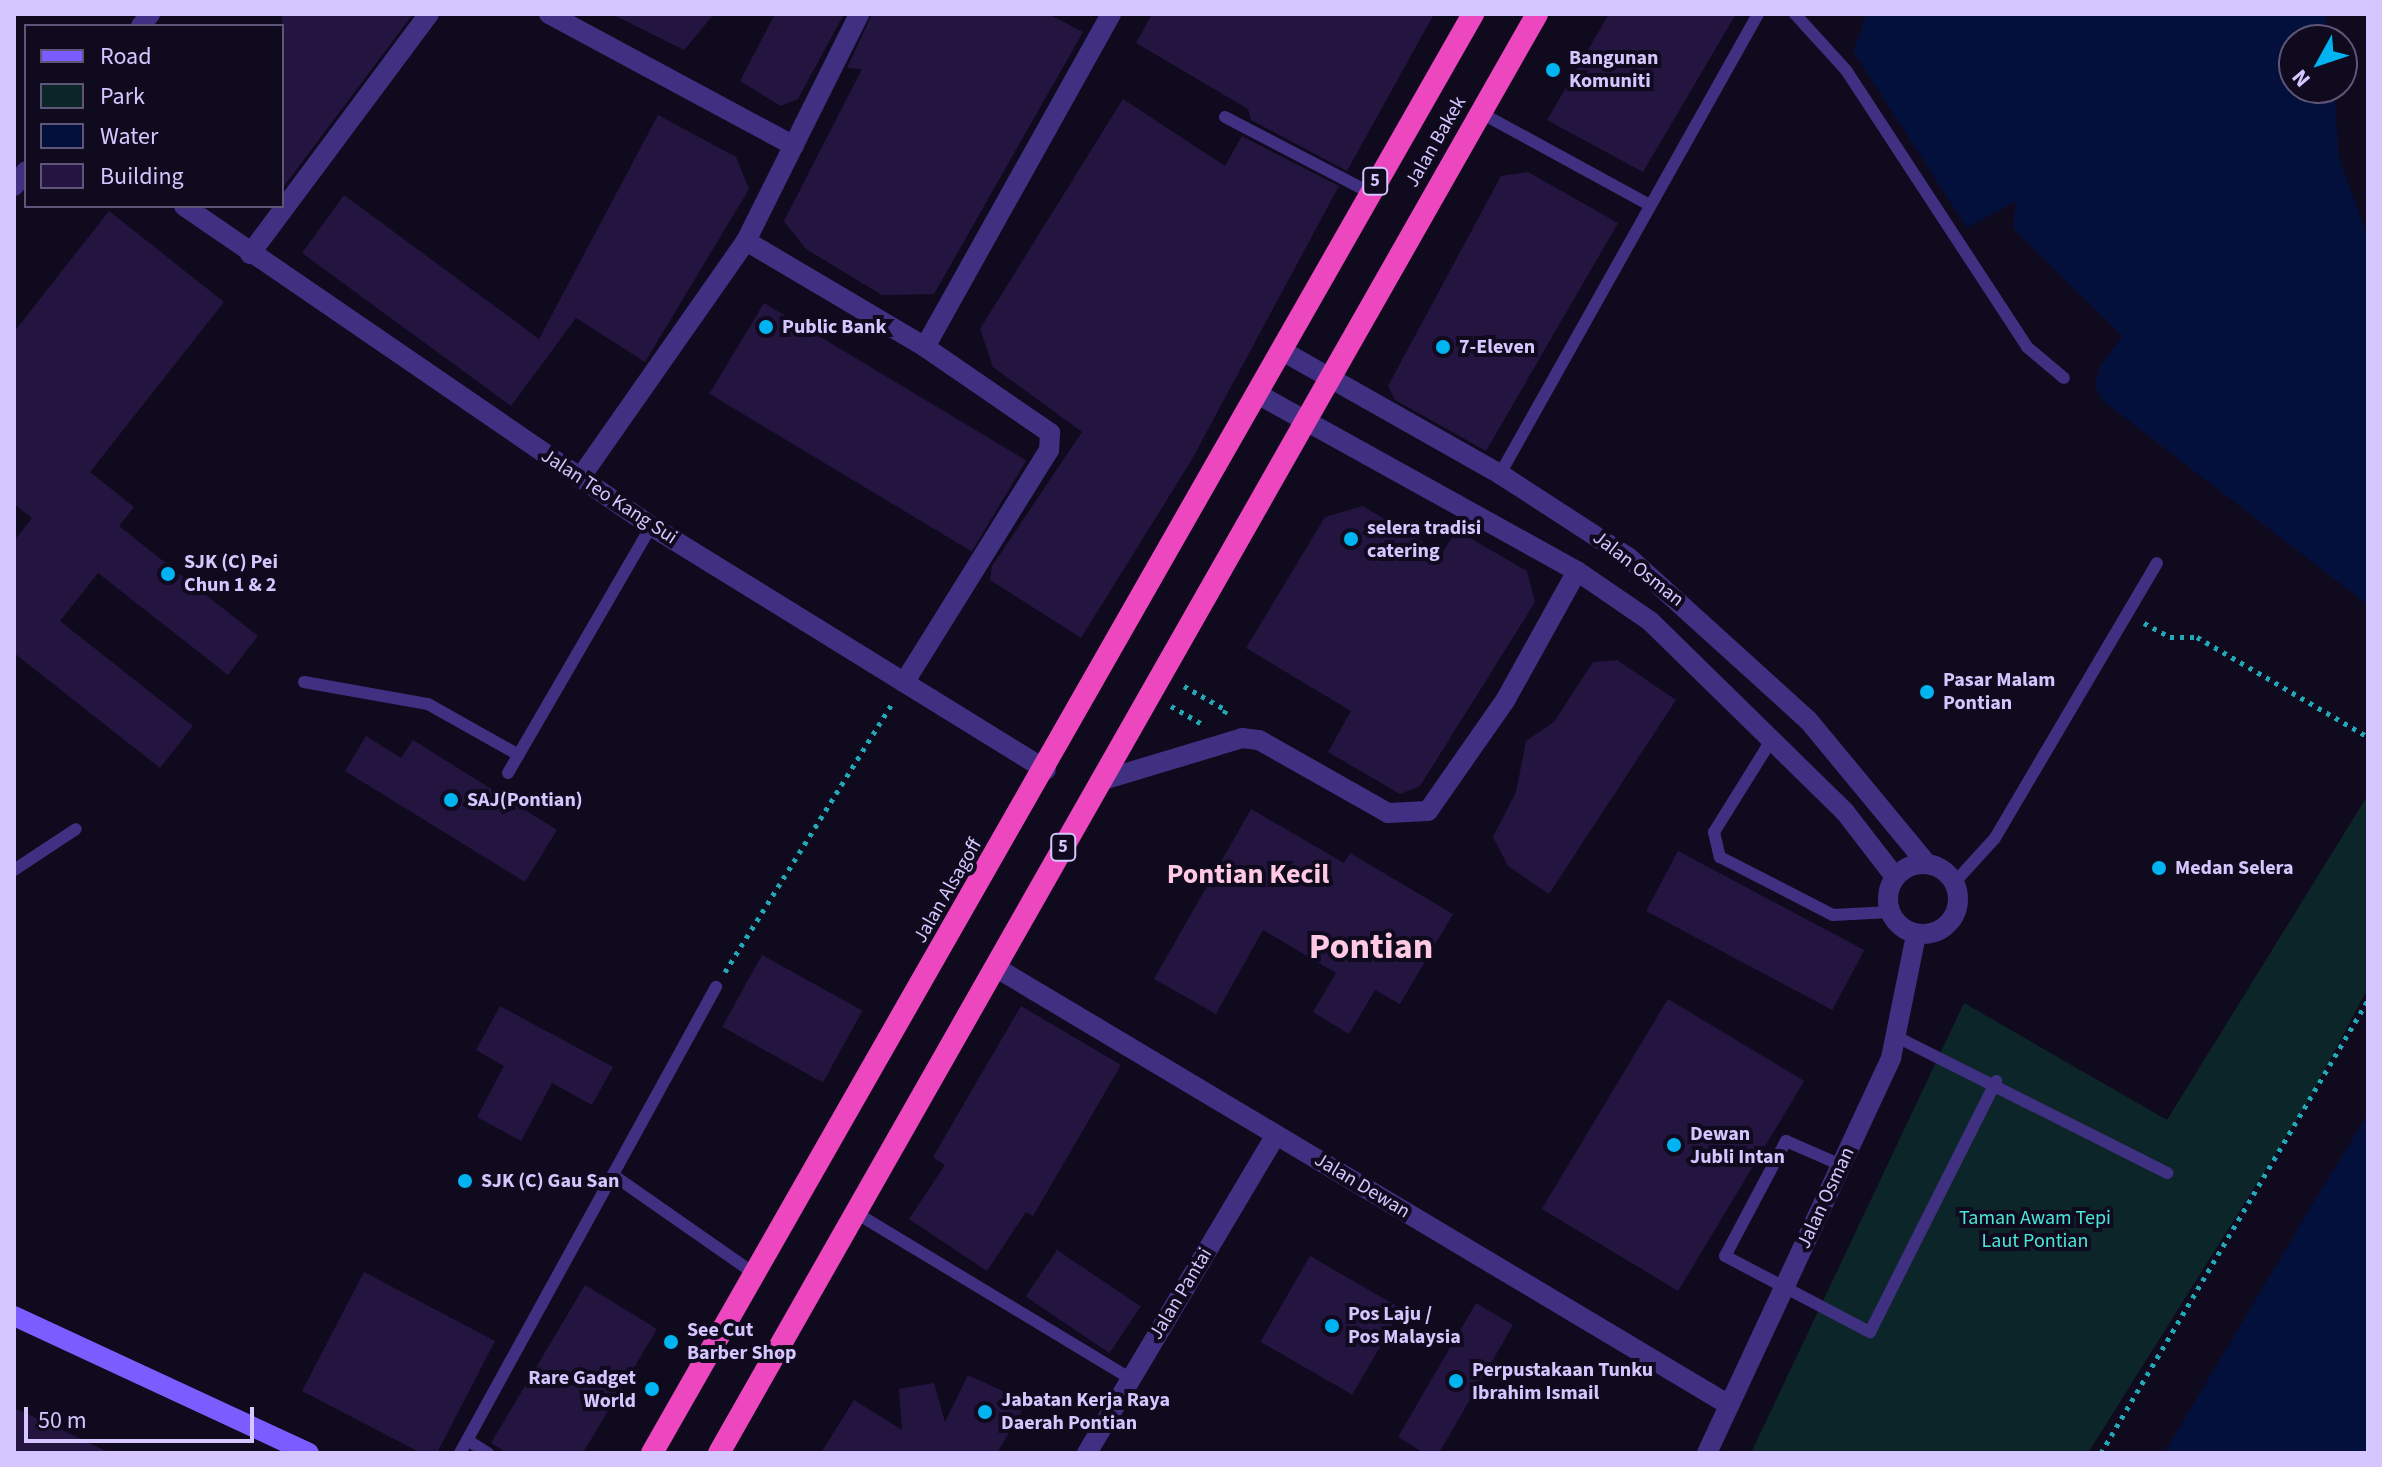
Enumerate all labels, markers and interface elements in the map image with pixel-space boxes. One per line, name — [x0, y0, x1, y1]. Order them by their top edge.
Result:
legend — [24, 24, 284, 208]
north arrow — [2278, 24, 2358, 104]
text: Road — [100, 39, 152, 74]
place label: Bangunan Komuniti — [1569, 46, 1659, 93]
marker: Bangunan Komuniti — [1544, 61, 1562, 79]
text: N — [2284, 62, 2318, 94]
text: Park — [100, 79, 145, 114]
street label: Jalan Bakek — [1400, 92, 1472, 192]
text: Water — [100, 119, 158, 154]
text: Building — [100, 159, 184, 194]
road number: 5 — [1361, 167, 1389, 195]
place label: Public Bank — [782, 315, 886, 339]
marker: Public Bank — [757, 318, 775, 336]
place label: 7-Eleven — [1459, 335, 1535, 359]
marker: 7-Eleven — [1434, 338, 1452, 356]
street label: Jalan Teo Kang Sui — [537, 444, 681, 550]
place label: selera tradisi catering — [1367, 516, 1481, 563]
street label: Jalan Osman — [1588, 526, 1688, 612]
marker: selera tradisi catering — [1342, 530, 1360, 548]
place label: SJK (C) Pei Chun 1 & 2 — [184, 550, 278, 597]
marker: SJK (C) Pei Chun 1 & 2 — [159, 565, 177, 583]
place label: Pasar Malam Pontian — [1943, 668, 2055, 715]
marker: Pasar Malam Pontian — [1918, 683, 1936, 701]
place label: SAJ(Pontian) — [467, 788, 583, 812]
marker: SAJ(Pontian) — [442, 791, 460, 809]
road number: 5 — [1049, 833, 1077, 861]
street label: Jalan Alsagoff — [909, 835, 987, 947]
place label: Medan Selera — [2175, 856, 2294, 880]
district label: Pontian Kecil — [1167, 857, 1329, 891]
marker: Medan Selera — [2150, 859, 2168, 877]
district label: Pontian — [1309, 925, 1433, 969]
place label: Dewan Jubli Intan — [1690, 1122, 1785, 1169]
marker: Dewan Jubli Intan — [1665, 1136, 1683, 1154]
street label: Jalan Osman — [1792, 1144, 1860, 1252]
street label: Jalan Dewan — [1310, 1148, 1414, 1224]
place label: SJK (C) Gau San — [481, 1169, 619, 1193]
marker: SJK (C) Gau San — [456, 1172, 474, 1190]
park label: Taman Awam Tepi Laut Pontian — [1959, 1207, 2111, 1254]
street label: Jalan Pantai — [1144, 1244, 1218, 1344]
place label: Pos Laju / Pos Malaysia — [1348, 1302, 1461, 1349]
marker: Pos Laju / Pos Malaysia — [1323, 1317, 1341, 1335]
place label: See Cut Barber Shop — [687, 1318, 796, 1365]
marker: See Cut Barber Shop — [662, 1333, 680, 1351]
place label: Perpustakaan Tunku Ibrahim Ismail — [1472, 1358, 1653, 1405]
place label: Rare Gadget World — [528, 1366, 636, 1413]
marker: Perpustakaan Tunku Ibrahim Ismail — [1447, 1372, 1465, 1390]
marker: Rare Gadget World — [643, 1380, 661, 1398]
place label: Jabatan Kerja Raya Daerah Pontian — [1001, 1388, 1170, 1435]
scale bar — [28, 1391, 258, 1441]
text: 50 m — [38, 1403, 87, 1438]
marker: Jabatan Kerja Raya Daerah Pontian — [976, 1403, 994, 1421]

